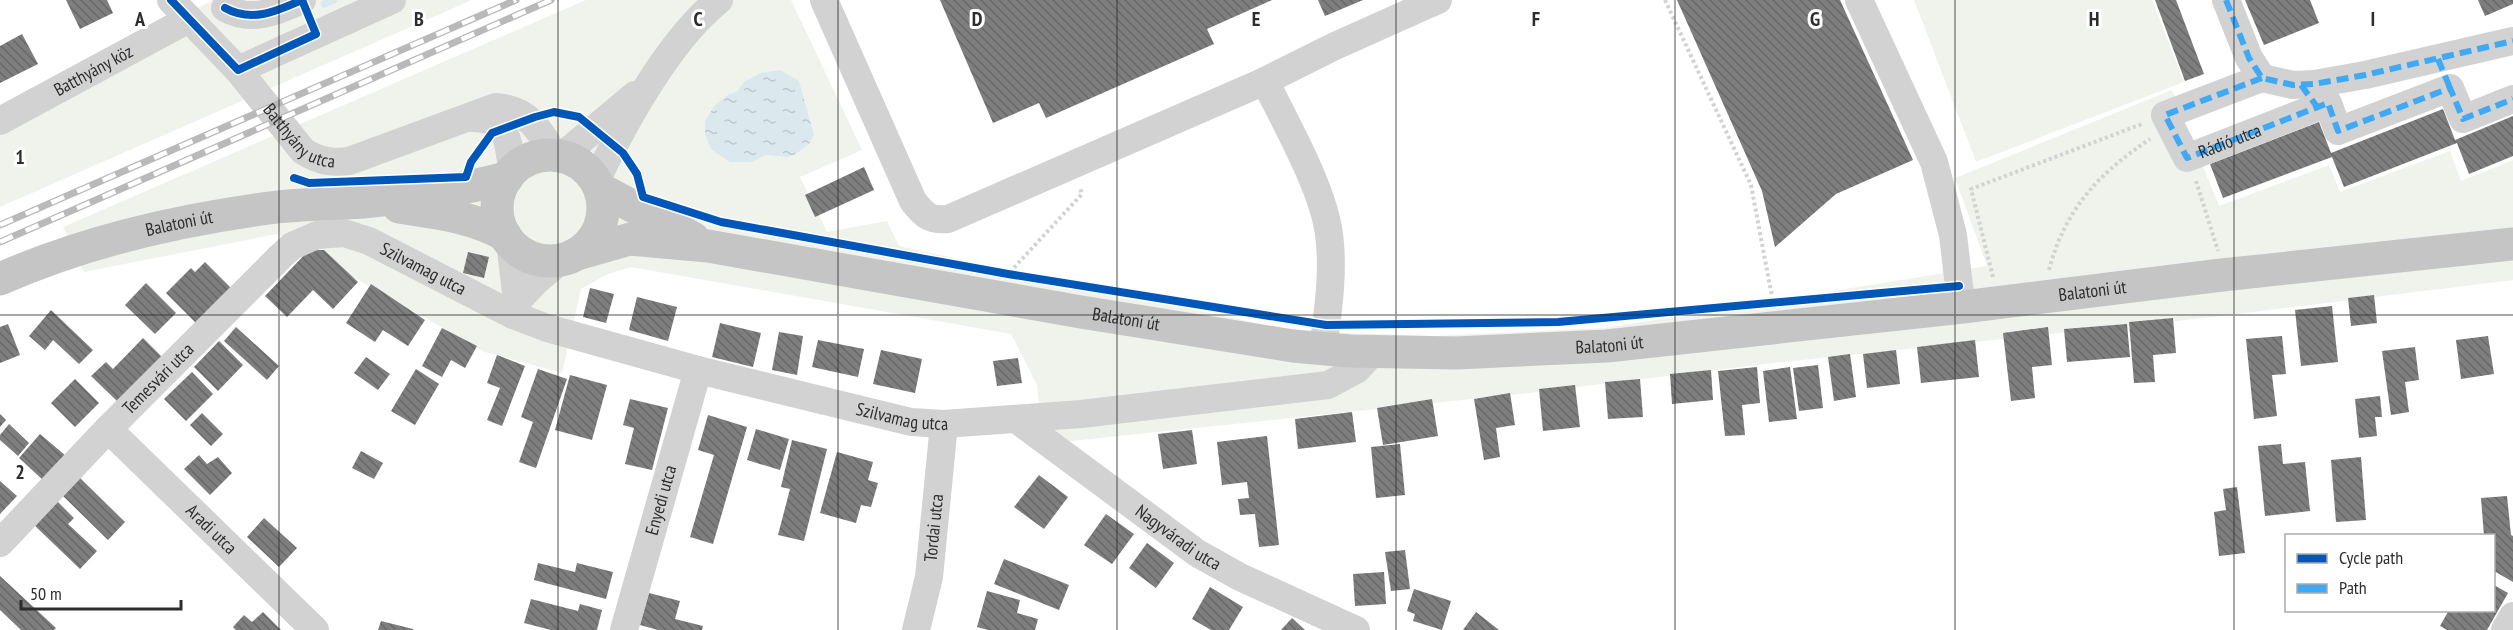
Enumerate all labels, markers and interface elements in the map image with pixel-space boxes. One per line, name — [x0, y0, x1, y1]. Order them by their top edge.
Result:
text: A — [134, 6, 146, 32]
text: B — [414, 6, 424, 32]
text: C — [693, 6, 703, 32]
text: D — [972, 6, 983, 32]
text: E — [1252, 6, 1260, 32]
text: F — [1532, 6, 1540, 32]
text: G — [1810, 6, 1820, 32]
text: H — [2089, 6, 2099, 32]
text: I — [2371, 6, 2375, 32]
street label: Batthyány köz — [50, 40, 136, 101]
street label: Batthyány utca — [258, 99, 336, 173]
street label: Rádió utca — [2195, 118, 2264, 163]
text: 1 — [15, 144, 25, 170]
street label: Balatoni út — [143, 205, 215, 241]
street label: Szilvamag utca — [377, 237, 470, 300]
street label: Balatoni út — [2057, 275, 2128, 306]
street label: Balatoni út — [1091, 302, 1162, 335]
street label: Balatoni út — [1575, 330, 1645, 358]
street label: Temesvári utca — [117, 338, 198, 419]
street label: Szilvamag utca — [854, 397, 949, 435]
text: 2 — [15, 459, 25, 485]
street label: Enyedi utca — [640, 462, 681, 538]
street label: Tordai utca — [919, 493, 948, 563]
street label: Aradi utca — [181, 499, 242, 559]
street label: Nagyváradi utca — [1131, 499, 1225, 575]
legend — [2285, 534, 2495, 612]
text: Cycle path — [2339, 546, 2403, 569]
scale bar — [21, 573, 182, 611]
text: Path — [2339, 576, 2367, 599]
text: 50 m — [30, 582, 62, 605]

